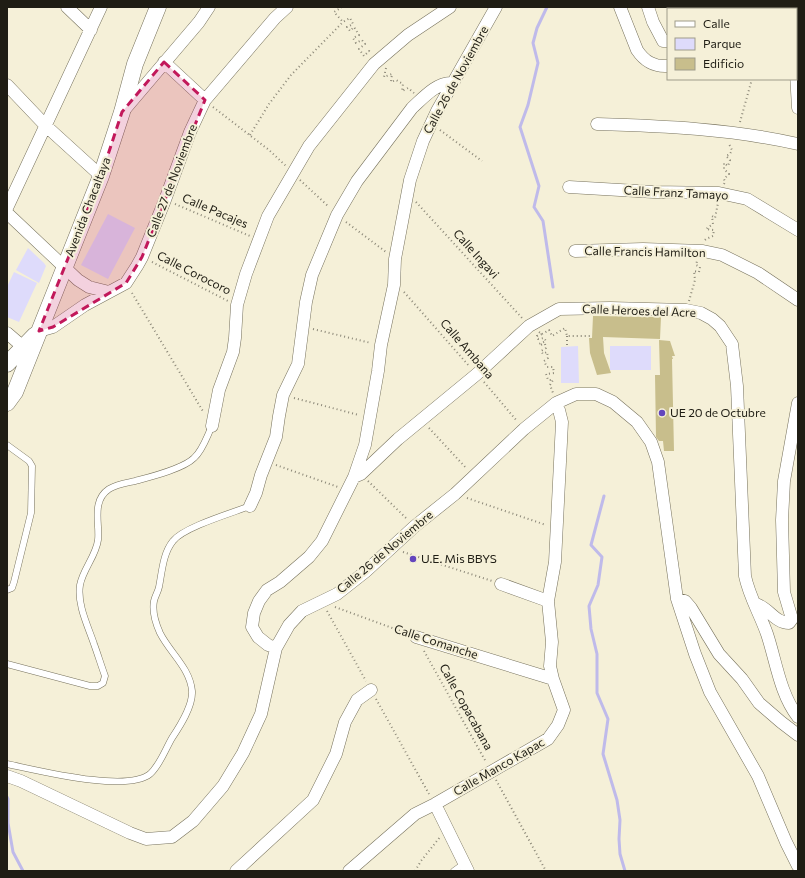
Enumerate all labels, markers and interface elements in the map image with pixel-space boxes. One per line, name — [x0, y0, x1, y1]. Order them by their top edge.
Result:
legend — [667, 8, 797, 80]
text: Calle — [703, 16, 730, 30]
street label: Calle 26 de Noviembre — [420, 23, 491, 136]
text: Parque — [703, 36, 741, 50]
text: Edificio — [703, 56, 744, 70]
street label: Calle 27 de Noviembre — [143, 122, 199, 239]
street label: Avenida Chacaltaya — [62, 155, 113, 258]
street label: Calle Franz Tamayo — [623, 182, 729, 202]
street label: Calle Pacajes — [180, 190, 250, 230]
street label: Calle Ingavi — [451, 226, 502, 281]
street label: Calle Francis Hamilton — [584, 243, 706, 259]
street label: Calle Corocoro — [155, 247, 234, 297]
street label: Calle Heroes del Acre — [582, 301, 696, 319]
street label: Calle Ambana — [438, 316, 497, 381]
place label: UE 20 de Octubre — [670, 405, 766, 419]
marker: UE 20 de Octubre — [657, 408, 667, 418]
street label: Calle 26 de Noviembre — [333, 507, 435, 595]
place label: U.E. Mis BBYS — [421, 551, 497, 565]
marker: U.E. Mis BBYS — [408, 554, 418, 564]
street label: Calle Comanche — [393, 621, 480, 661]
street label: Calle Copacabana — [437, 661, 496, 752]
street label: Calle Manco Kapac — [450, 734, 547, 798]

